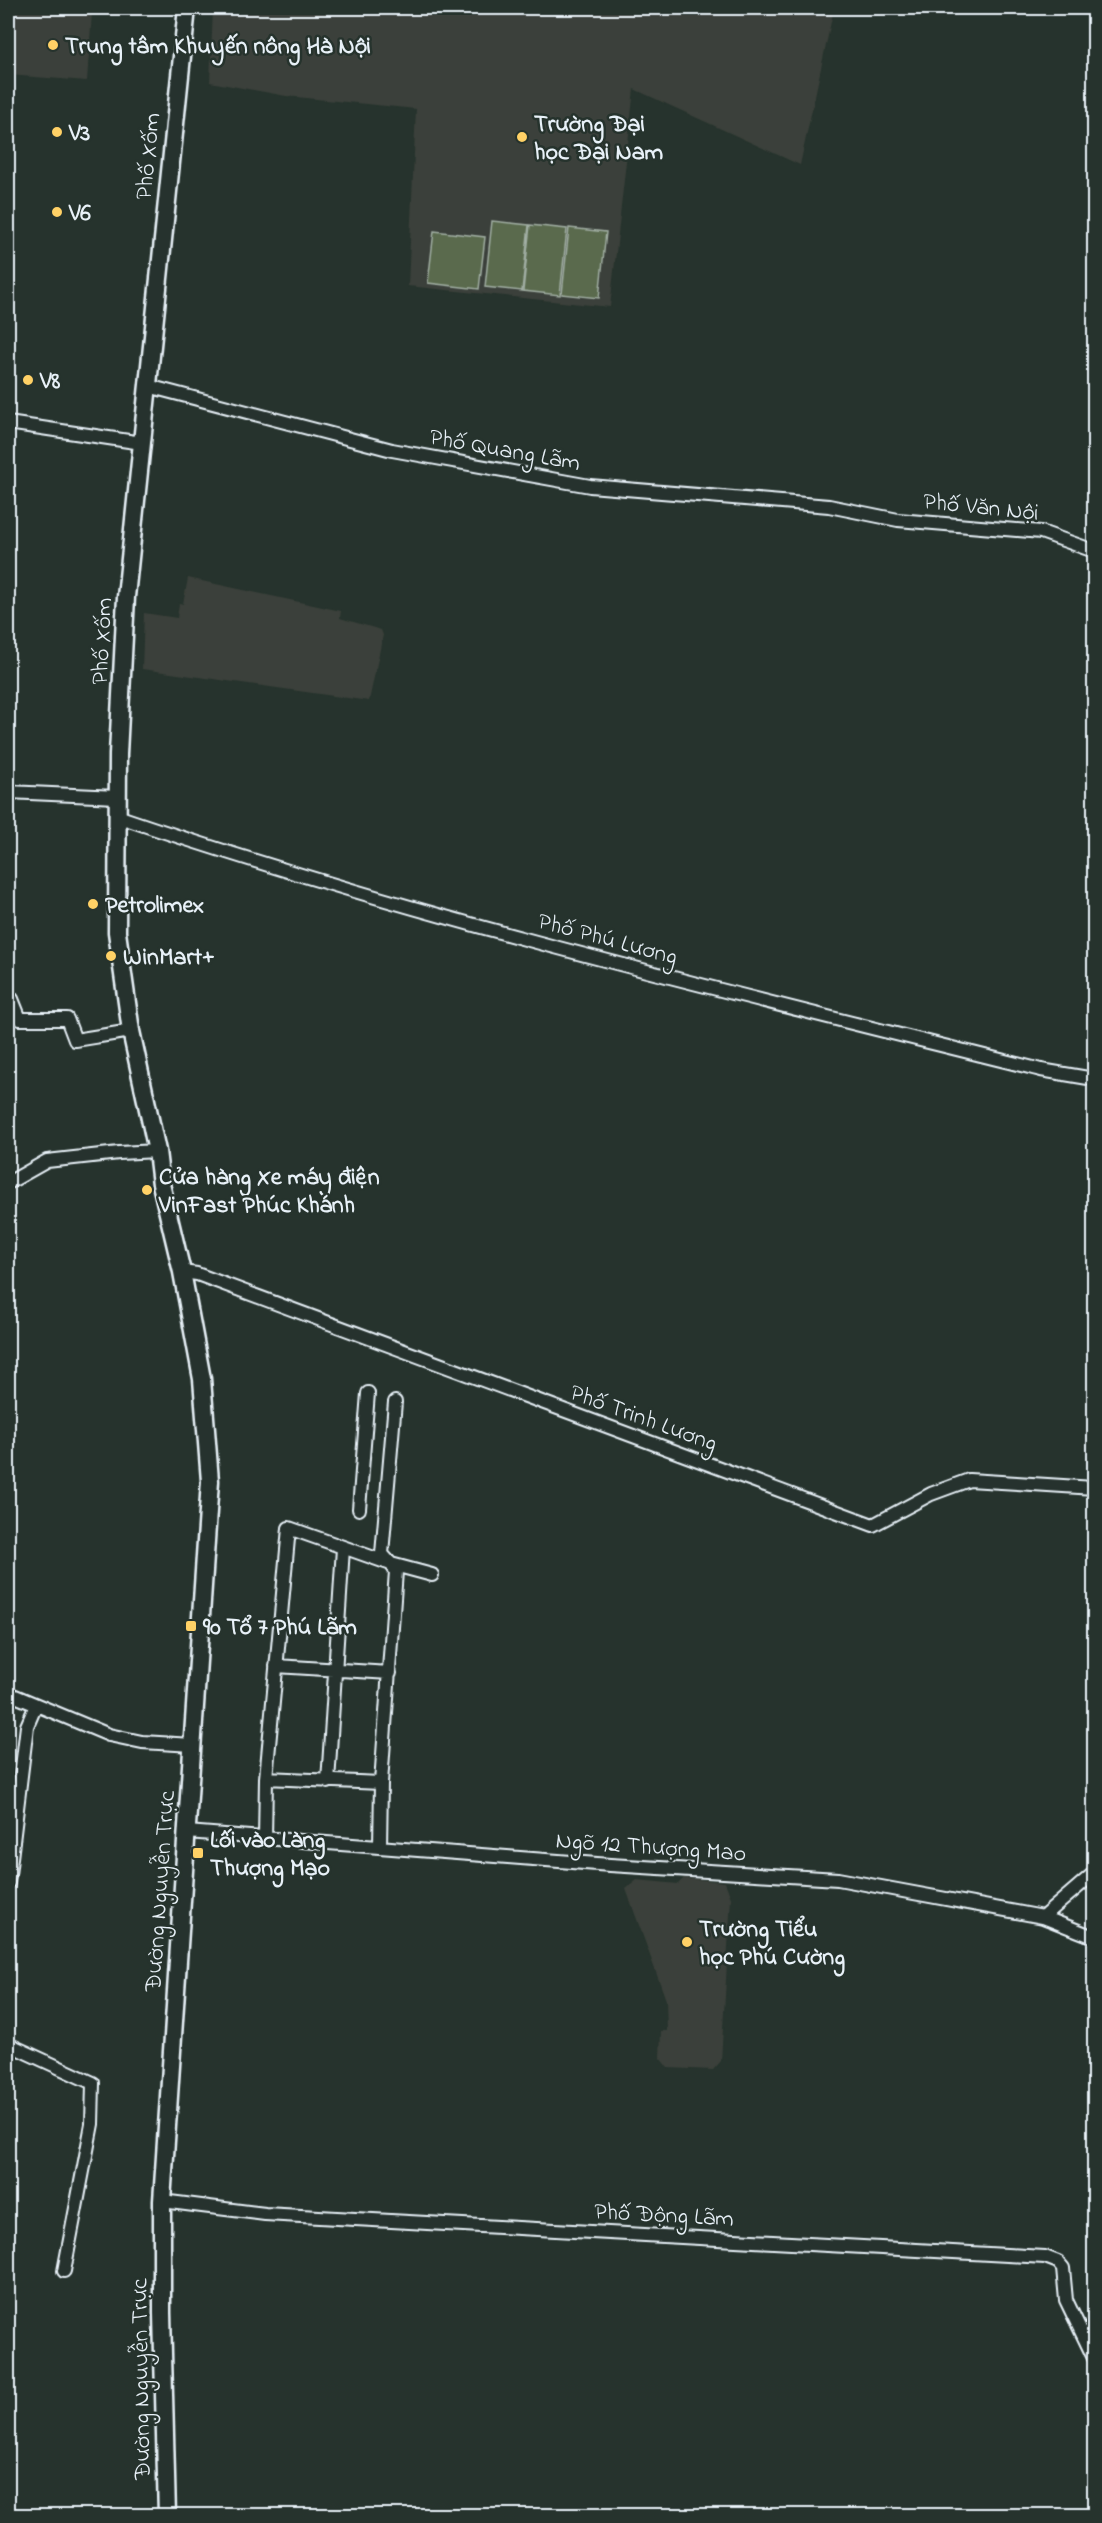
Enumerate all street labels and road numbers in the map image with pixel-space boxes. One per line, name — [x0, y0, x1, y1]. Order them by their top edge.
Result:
street label: Phố Xốm — [128, 111, 171, 201]
street label: Phố Quang Lãm — [426, 421, 583, 482]
street label: Phố Văn Nội — [921, 485, 1040, 532]
street label: Phố Xốm — [84, 597, 123, 686]
street label: Phố Phú Lương — [534, 905, 681, 976]
street label: Phố Trinh Lương — [564, 1376, 722, 1462]
street label: Đường Nguyễn Trực — [137, 1789, 187, 1994]
street label: Ngõ 12 Thượng Mao — [554, 1824, 747, 1873]
street label: Phố Động Lãm — [593, 2195, 735, 2238]
street label: Đường Nguyễn Trực — [123, 2278, 163, 2481]

